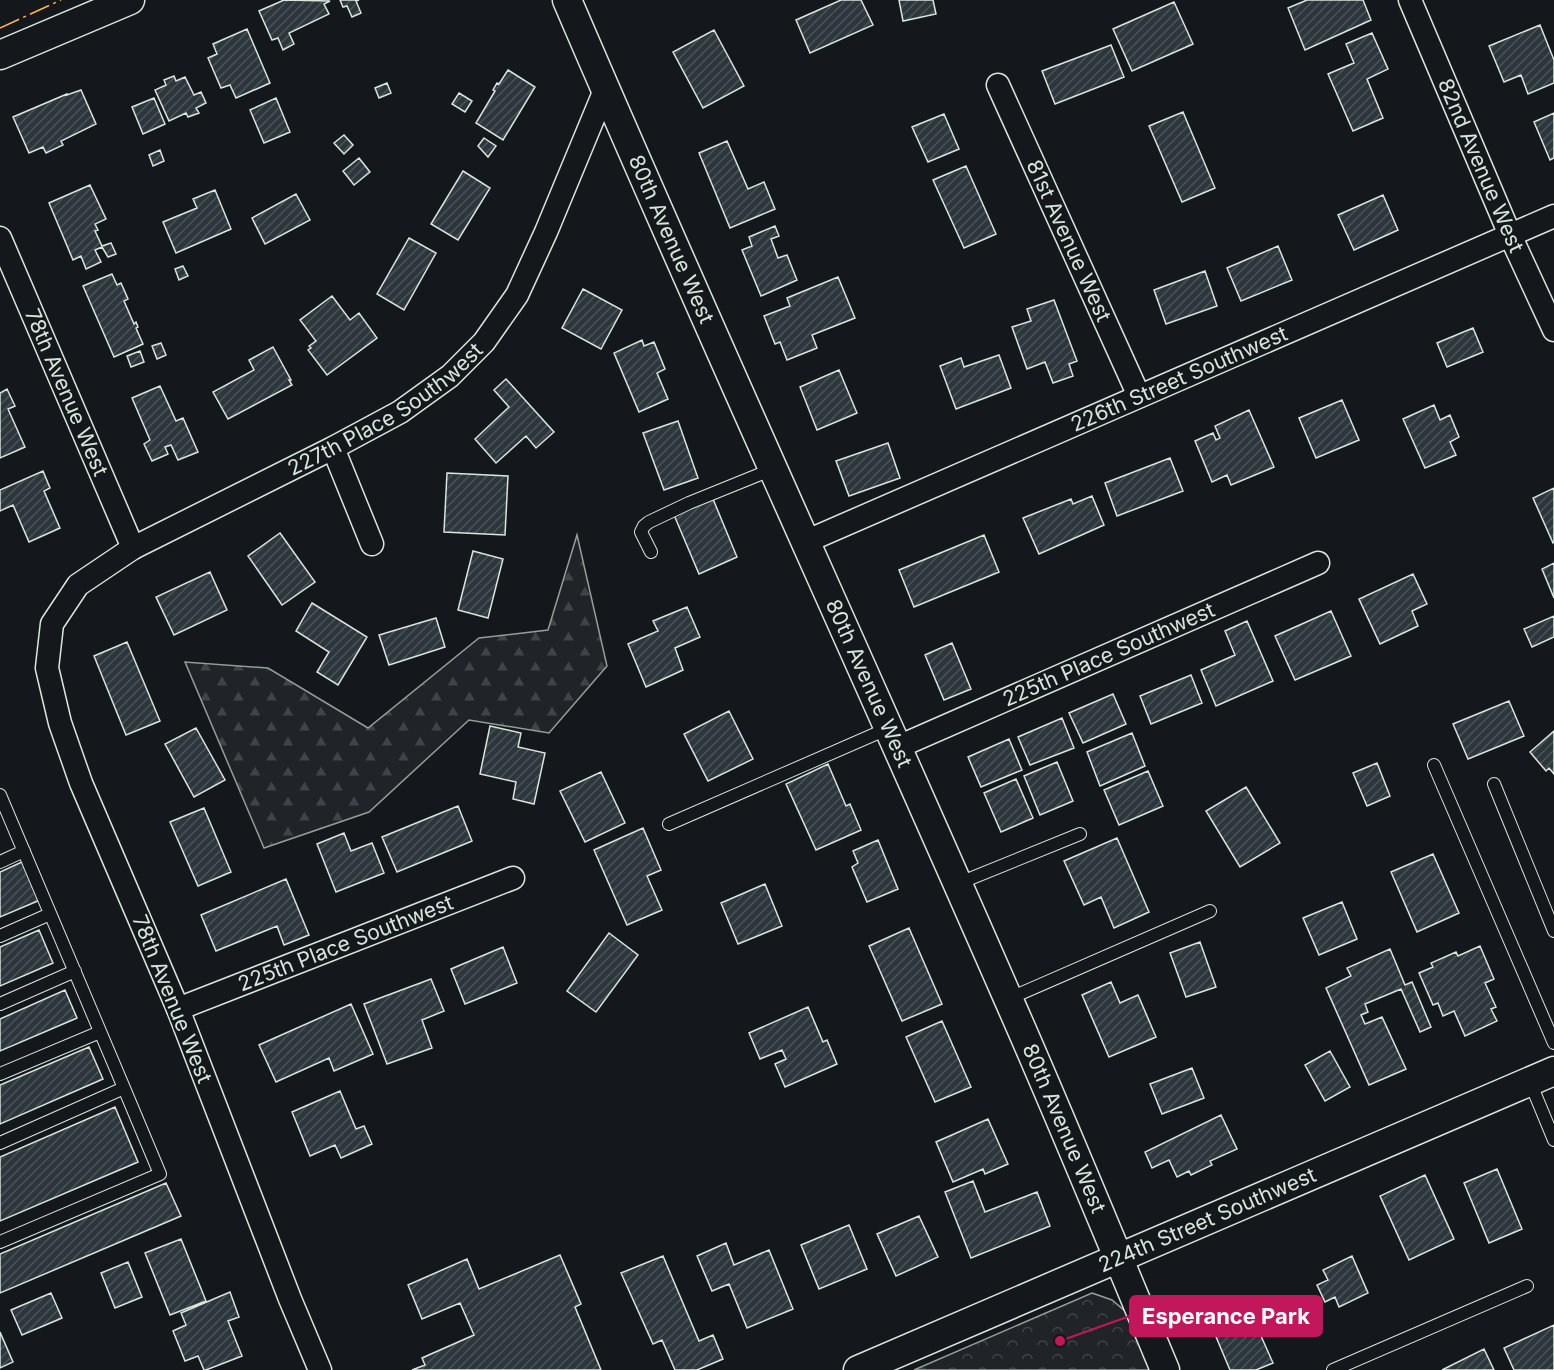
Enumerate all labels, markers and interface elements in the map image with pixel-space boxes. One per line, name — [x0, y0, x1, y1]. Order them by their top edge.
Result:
street label: 82nd Avenue West — [1433, 75, 1529, 256]
street label: 80th Avenue West — [624, 151, 720, 327]
street label: 81st Avenue West — [1022, 156, 1117, 326]
street label: 78th Avenue West — [20, 305, 114, 480]
street label: 226th Street Southwest — [1067, 321, 1291, 437]
street label: 227th Place Southwest — [283, 338, 488, 481]
street label: 80th Avenue West — [821, 595, 918, 771]
street label: 225th Place Southwest — [999, 597, 1218, 712]
street label: 225th Place Southwest — [234, 890, 457, 996]
street label: 78th Avenue West — [127, 911, 218, 1087]
street label: 80th Avenue West — [1017, 1040, 1111, 1217]
street label: 224th Street Southwest — [1094, 1162, 1320, 1277]
callout: Esperance Park — [1130, 1296, 1322, 1336]
text: Esperance Park — [1142, 1303, 1310, 1329]

